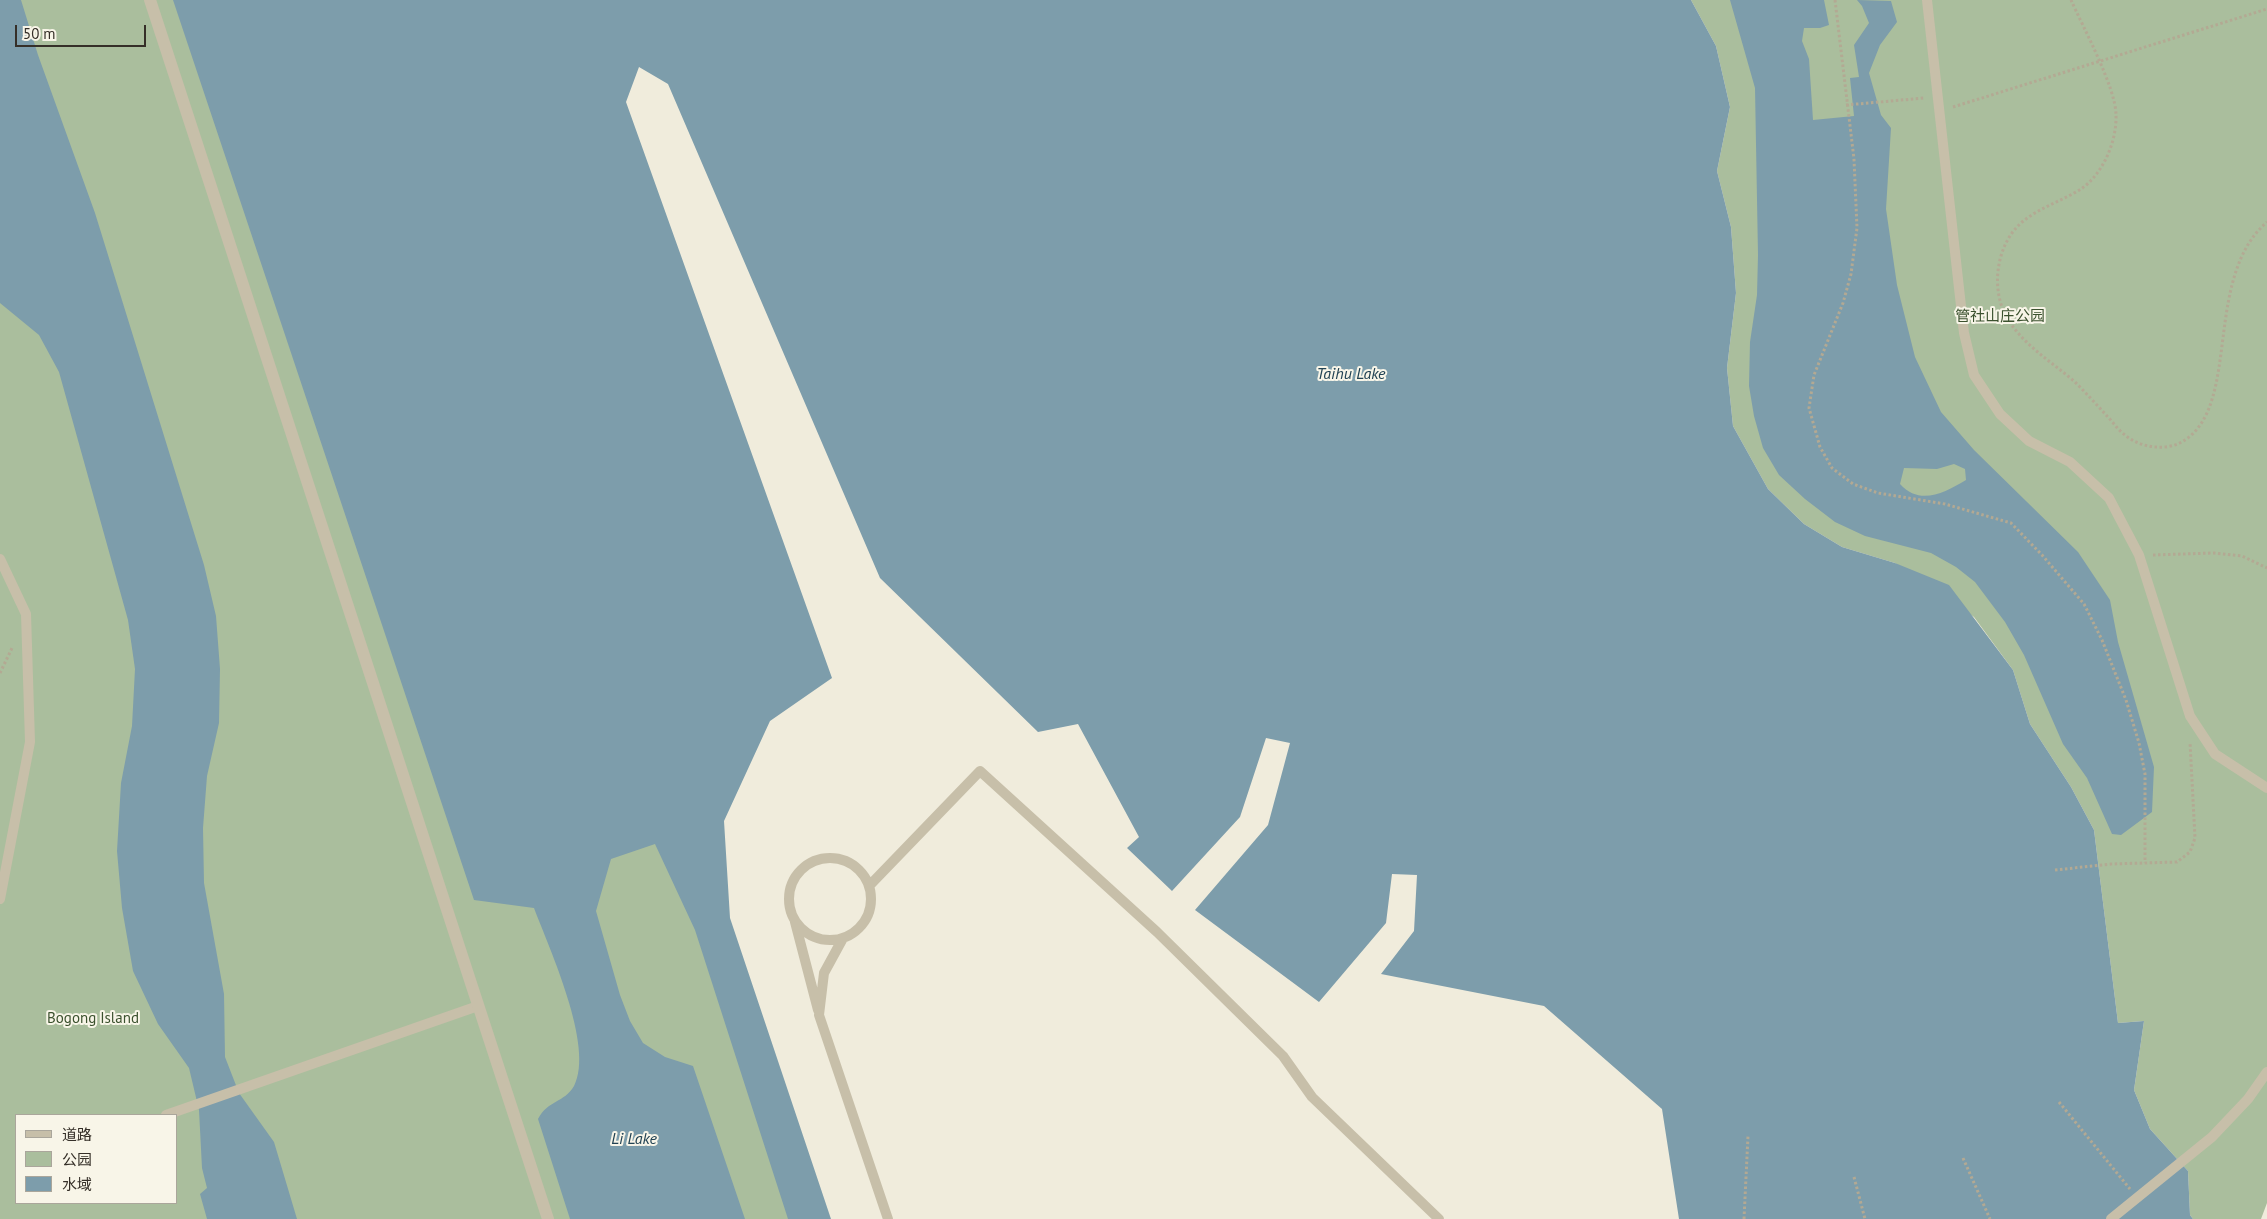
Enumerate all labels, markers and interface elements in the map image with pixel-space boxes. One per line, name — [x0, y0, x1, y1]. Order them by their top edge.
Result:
scale bar — [18, 15, 149, 47]
text: 50 m — [23, 24, 56, 43]
park label: 管社山庄公园 — [1955, 308, 2045, 326]
water label: Taihu Lake — [1317, 364, 1385, 384]
park label: Bogong Island — [47, 1010, 139, 1028]
legend — [15, 1114, 178, 1204]
text: 道路 — [62, 1125, 92, 1144]
water label: Li Lake — [611, 1129, 657, 1149]
text: 公园 — [62, 1150, 92, 1169]
text: 水域 — [62, 1175, 92, 1194]

